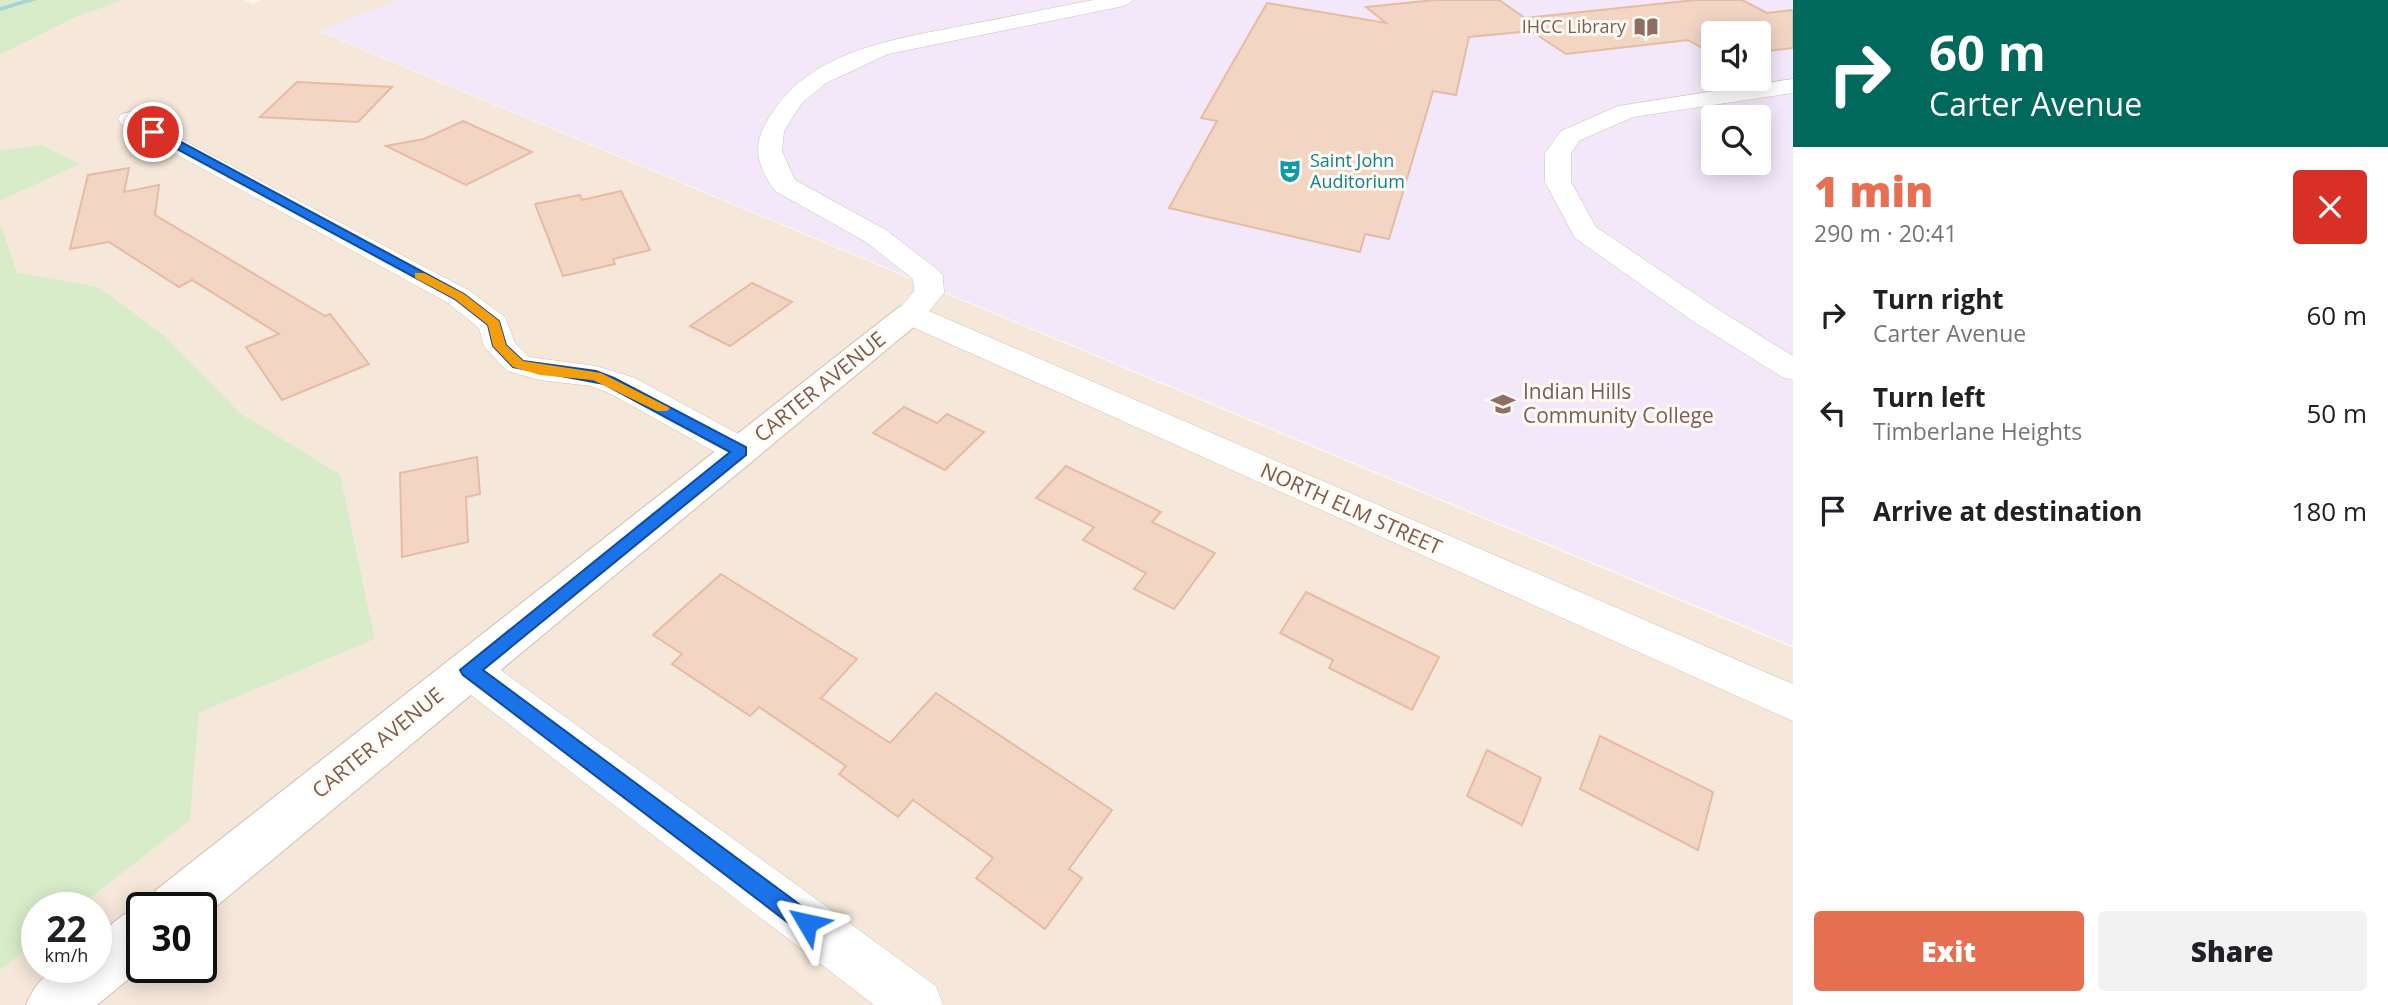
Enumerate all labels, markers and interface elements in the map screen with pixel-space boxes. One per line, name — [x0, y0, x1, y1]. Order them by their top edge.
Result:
library icon: IHCC Library — [1632, 13, 1660, 41]
place label: IHCC Library — [1522, 14, 1627, 38]
text: 60 m — [1929, 19, 2046, 85]
map controls — [1701, 21, 1771, 175]
button: sound — [1701, 21, 1771, 91]
icon: right — [1814, 28, 1905, 119]
text: Carter Avenue — [1929, 82, 2142, 125]
pin — [123, 102, 183, 162]
button: search — [1701, 105, 1771, 175]
icon: arrive — [134, 113, 172, 151]
place label: Saint John Auditorium — [1310, 148, 1405, 193]
theatre icon: Saint John Auditorium — [1276, 157, 1304, 185]
text: 1 min — [1814, 162, 1933, 219]
button: close — [2293, 170, 2367, 244]
text: 290 m · 20:41 — [1814, 217, 1957, 249]
text: Turn right — [1873, 281, 2004, 317]
icon: right — [1814, 296, 1852, 334]
text: 60 m — [2306, 297, 2367, 333]
text: Carter Avenue — [1873, 317, 2026, 349]
street label: CARTER AVENUE — [748, 325, 891, 448]
place label: Indian Hills Community College — [1523, 377, 1714, 429]
text: Turn left — [1873, 379, 1985, 415]
school or university icon: Indian Hills Community College — [1489, 390, 1517, 418]
icon: left — [1814, 394, 1852, 432]
text: 50 m — [2306, 395, 2367, 431]
text: Timberlane Heights — [1873, 415, 2082, 447]
street label: NORTH ELM STREET — [1256, 456, 1447, 561]
icon: arrive — [1814, 492, 1852, 530]
text: Arrive at destination — [1873, 493, 2142, 529]
text: 180 m — [2292, 493, 2367, 529]
street label: CARTER AVENUE — [306, 681, 449, 804]
position arrow — [770, 886, 844, 960]
speed limit sign: 30 — [126, 892, 217, 983]
text: 22 — [46, 905, 87, 952]
button: Exit — [1814, 911, 2084, 991]
button: Share — [2098, 911, 2367, 991]
text: km/h — [45, 943, 88, 967]

